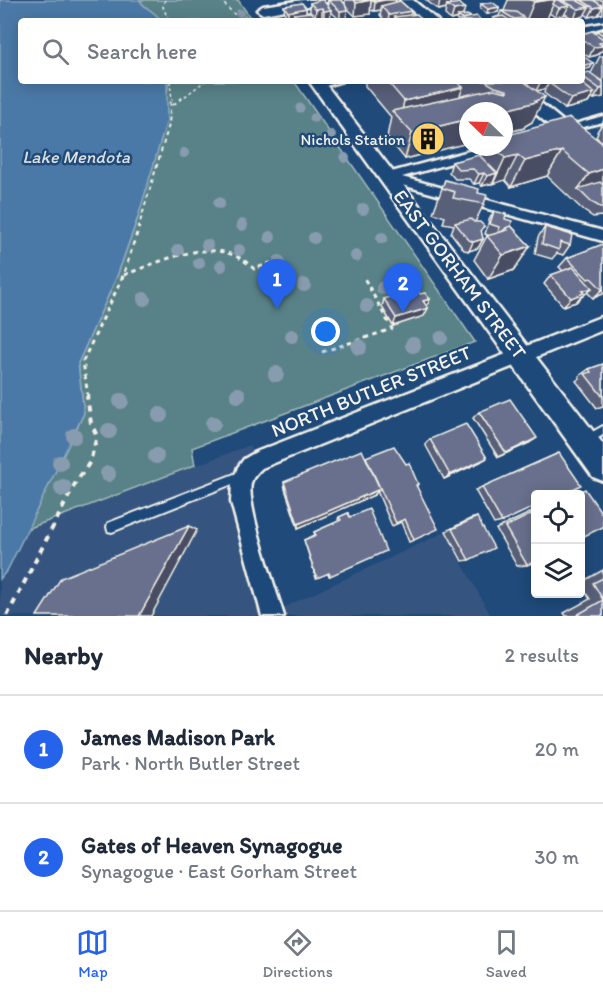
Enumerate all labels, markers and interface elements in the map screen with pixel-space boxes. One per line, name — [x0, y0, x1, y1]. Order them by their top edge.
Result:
search box — [18, 18, 585, 84]
icon: search — [39, 35, 72, 68]
text: Search here — [87, 38, 197, 65]
north arrow — [459, 102, 513, 156]
building icon: Nichols Station — [410, 121, 446, 157]
place label: Nichols Station — [300, 130, 405, 149]
water label: Lake Mendota — [22, 146, 131, 168]
street label: EAST GORHAM STREET — [388, 184, 532, 364]
pin: 1 — [258, 260, 296, 309]
pin: 2 — [384, 264, 422, 313]
your location — [311, 317, 340, 346]
street label: NORTH BUTLER STREET — [268, 340, 474, 442]
map controls — [531, 490, 585, 598]
button: locate — [531, 490, 585, 544]
button: layers — [531, 544, 585, 598]
text: Nearby — [24, 639, 103, 671]
text: 2 results — [505, 643, 579, 667]
text: James Madison Park — [81, 724, 275, 751]
text: 1 — [39, 737, 48, 761]
text: 20 m — [535, 737, 579, 761]
text: Park · North Butler Street — [81, 751, 300, 775]
text: Gates of Heaven Synagogue — [81, 832, 343, 859]
text: 2 — [38, 845, 49, 869]
text: 30 m — [534, 845, 579, 869]
text: Synagogue · East Gorham Street — [81, 859, 357, 883]
tab: Map — [76, 926, 109, 981]
tab: Directions — [262, 926, 333, 981]
tab: Saved — [486, 926, 527, 981]

